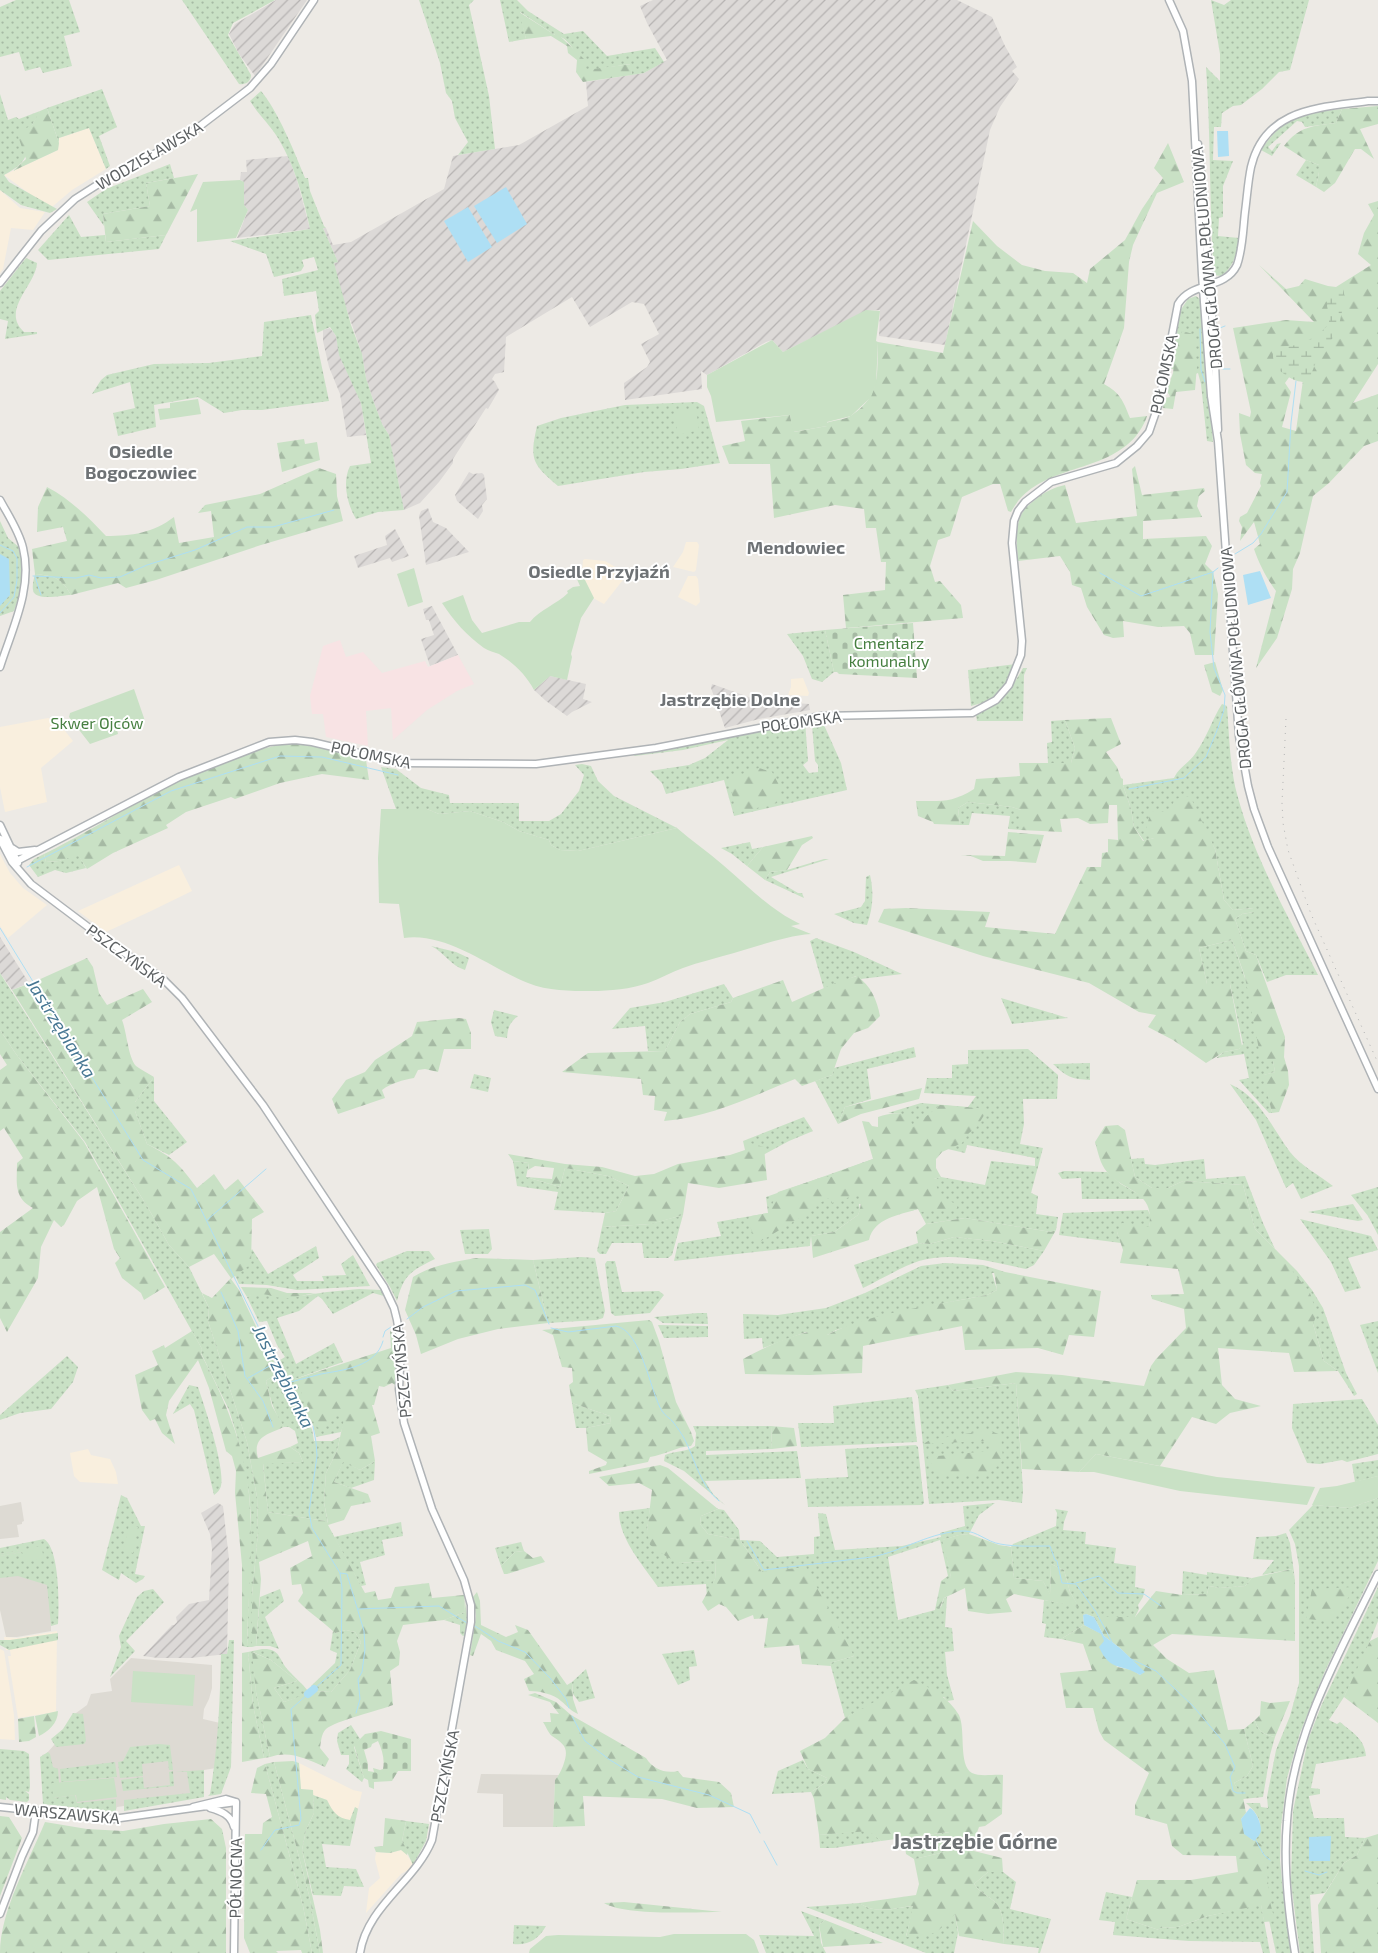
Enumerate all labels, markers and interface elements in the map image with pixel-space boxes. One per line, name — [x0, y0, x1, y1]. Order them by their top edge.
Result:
street label: WODZISŁAWSKA — [92, 117, 206, 193]
street label: DROGA GŁÓWNA POŁUDNIOWA — [1187, 146, 1225, 370]
street label: POŁOMSKA — [1145, 332, 1181, 416]
district label: Osiedle Bogoczowiec — [85, 440, 197, 483]
district label: Mendowiec — [747, 536, 845, 558]
street label: DROGA GŁÓWNA POŁUDNIOWA — [1216, 546, 1254, 770]
district label: Osiedle Przyjaźń — [528, 560, 670, 582]
park label: Cmentarz komunalny — [849, 633, 930, 670]
district label: Jastrzębie Dolne — [660, 688, 800, 710]
street label: POŁOMSKA — [759, 706, 843, 736]
park label: Skwer Ojców — [50, 713, 144, 733]
street label: POŁOMSKA — [329, 736, 413, 772]
street label: PSZCZYŃSKA — [83, 920, 171, 990]
water label: Jastrzębianka — [22, 973, 101, 1082]
water label: Jastrzębianka — [248, 1320, 320, 1431]
street label: PSZCZYŃSKA — [387, 1323, 415, 1419]
street label: PSZCZYŃSKA — [426, 1728, 462, 1824]
street label: WARSZAWSKA — [13, 1799, 121, 1827]
district label: Jastrzębie Górne — [892, 1828, 1058, 1853]
street label: PÓŁNOCNA — [225, 1837, 245, 1919]

